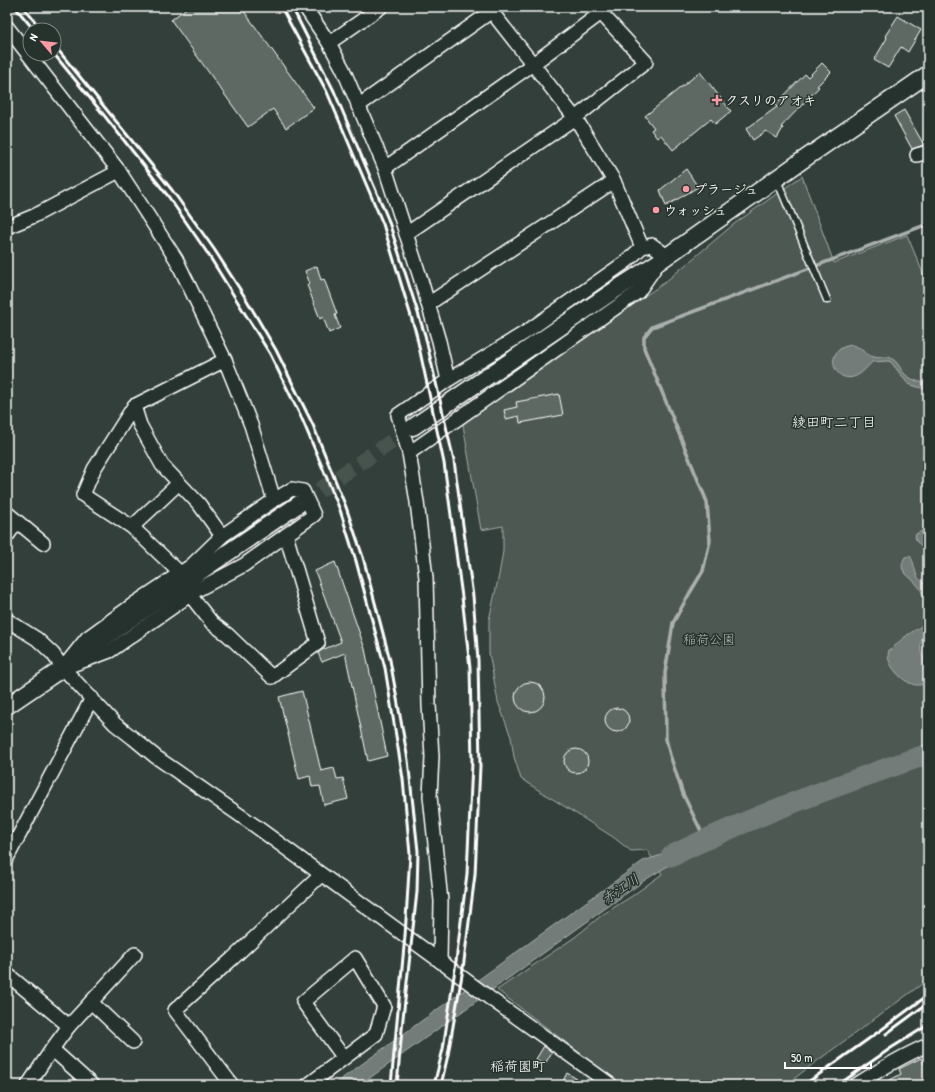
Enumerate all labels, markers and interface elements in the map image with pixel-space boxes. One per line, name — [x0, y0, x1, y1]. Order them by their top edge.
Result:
north arrow — [22, 22, 62, 62]
text: N — [26, 31, 41, 43]
place label: クスリのアオキ — [725, 91, 816, 109]
marker: クスリのアオキ — [712, 95, 722, 105]
place label: プラージュ — [694, 180, 758, 198]
marker: プラージュ — [681, 184, 691, 194]
place label: ウォッシュ — [664, 201, 727, 219]
marker: ウォッシュ — [651, 205, 661, 215]
district label: 綾田町二丁目 — [792, 412, 876, 431]
park label: 稲荷公園 — [683, 630, 735, 648]
water label: 赤江川 — [597, 869, 642, 908]
scale bar — [785, 1044, 871, 1070]
text: 50 m — [791, 1049, 812, 1066]
district label: 稲荷園町 — [490, 1056, 546, 1075]

